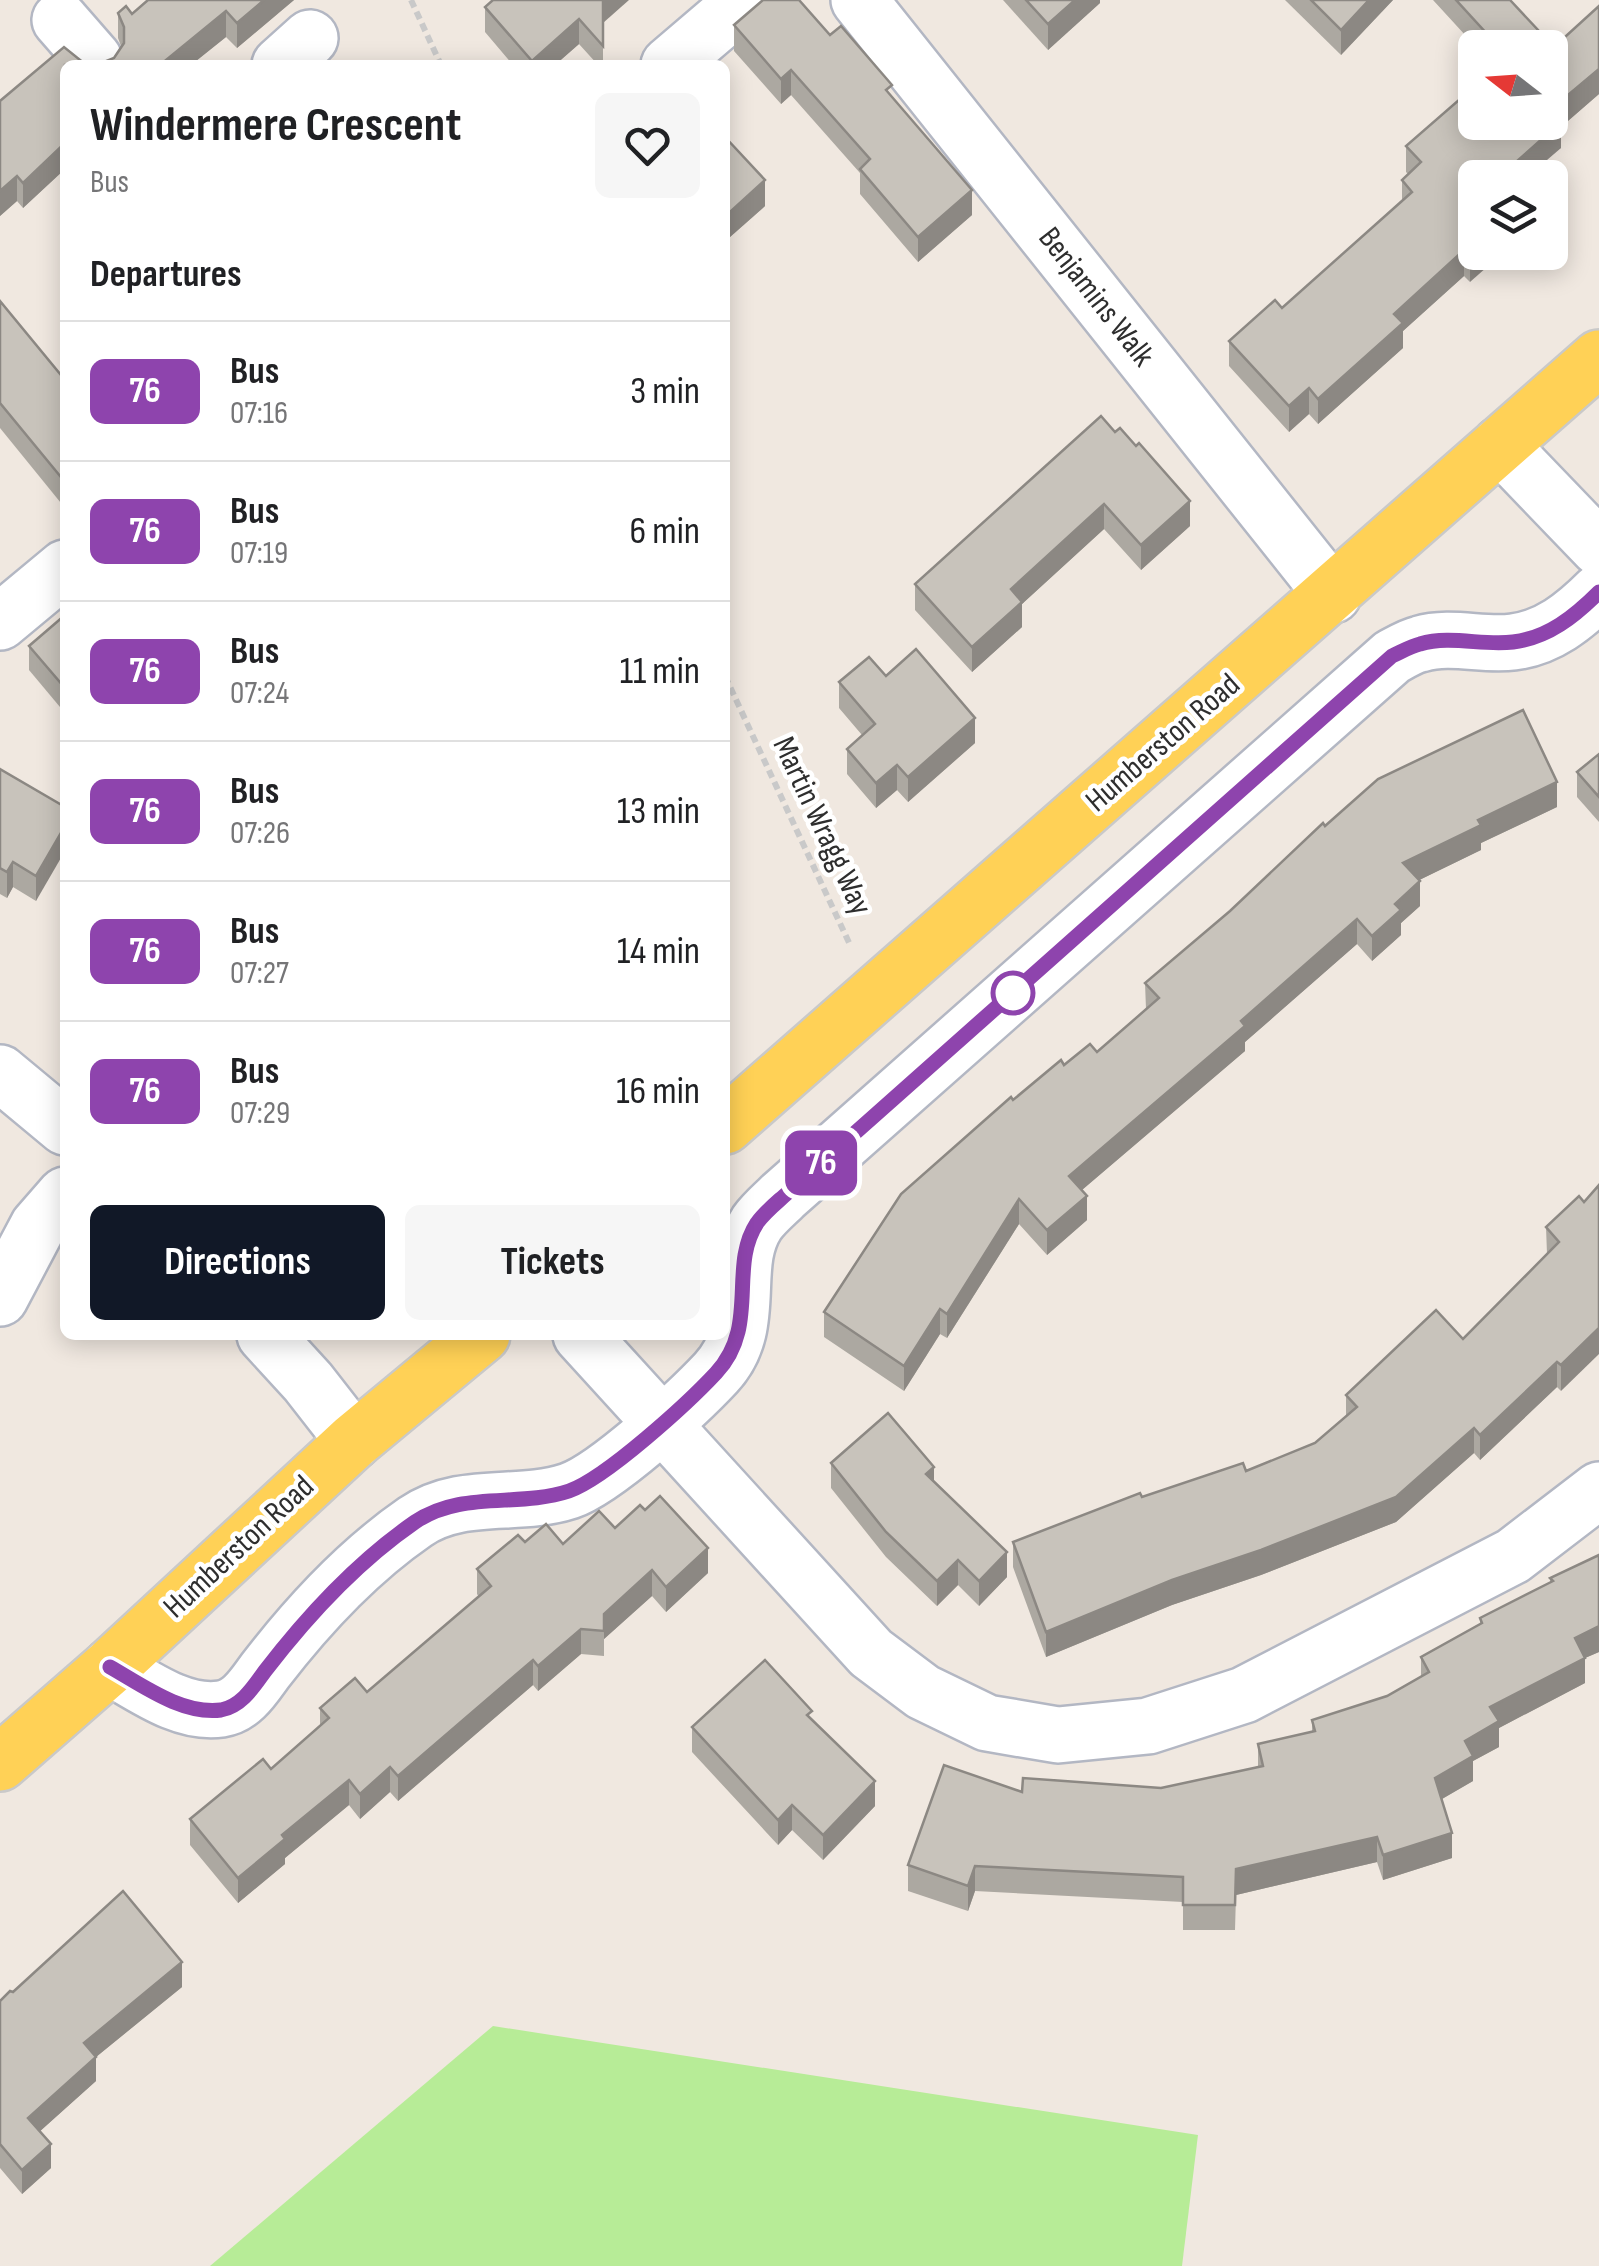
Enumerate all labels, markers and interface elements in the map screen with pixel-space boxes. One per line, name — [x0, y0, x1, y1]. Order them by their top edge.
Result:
north arrow — [1458, 30, 1568, 140]
map controls — [1458, 30, 1568, 270]
button: heart — [595, 93, 700, 198]
text: Windermere Crescent — [90, 97, 461, 154]
button: layers — [1458, 160, 1568, 270]
text: Bus — [90, 163, 129, 202]
street label: Benjamins Walk — [1030, 220, 1162, 374]
text: Departures — [90, 252, 242, 297]
text: Bus — [230, 349, 279, 394]
text: 3 min — [630, 369, 700, 414]
text: 76 — [129, 370, 161, 413]
text: 07:16 — [230, 394, 288, 433]
text: Bus — [230, 489, 279, 534]
text: 6 min — [630, 509, 700, 554]
text: 76 — [129, 510, 161, 553]
text: 07:19 — [230, 534, 288, 573]
text: Bus — [230, 629, 279, 674]
text: 11 min — [620, 649, 700, 694]
text: 76 — [129, 650, 161, 693]
street label: Humberston Road — [1078, 665, 1248, 821]
text: 07:24 — [230, 674, 289, 713]
street label: Martin Wragg Way — [764, 731, 880, 921]
text: Bus — [230, 769, 279, 814]
text: 13 min — [617, 789, 700, 834]
text: 76 — [129, 790, 161, 833]
text: 07:26 — [230, 814, 290, 853]
text: Bus — [230, 909, 279, 954]
text: 14 min — [617, 929, 700, 974]
text: 76 — [129, 930, 161, 973]
text: 07:27 — [230, 954, 289, 993]
unlabelled marker — [992, 972, 1034, 1014]
text: Bus — [230, 1049, 279, 1094]
text: 16 min — [616, 1069, 700, 1114]
text: 76 — [129, 1070, 161, 1113]
text: 07:29 — [230, 1094, 290, 1133]
line badge: 76 — [776, 1130, 866, 1196]
text: 76 — [805, 1142, 837, 1185]
button: Directions — [90, 1205, 385, 1320]
button: Tickets — [405, 1205, 700, 1320]
street label: Humberston Road — [156, 1467, 322, 1627]

